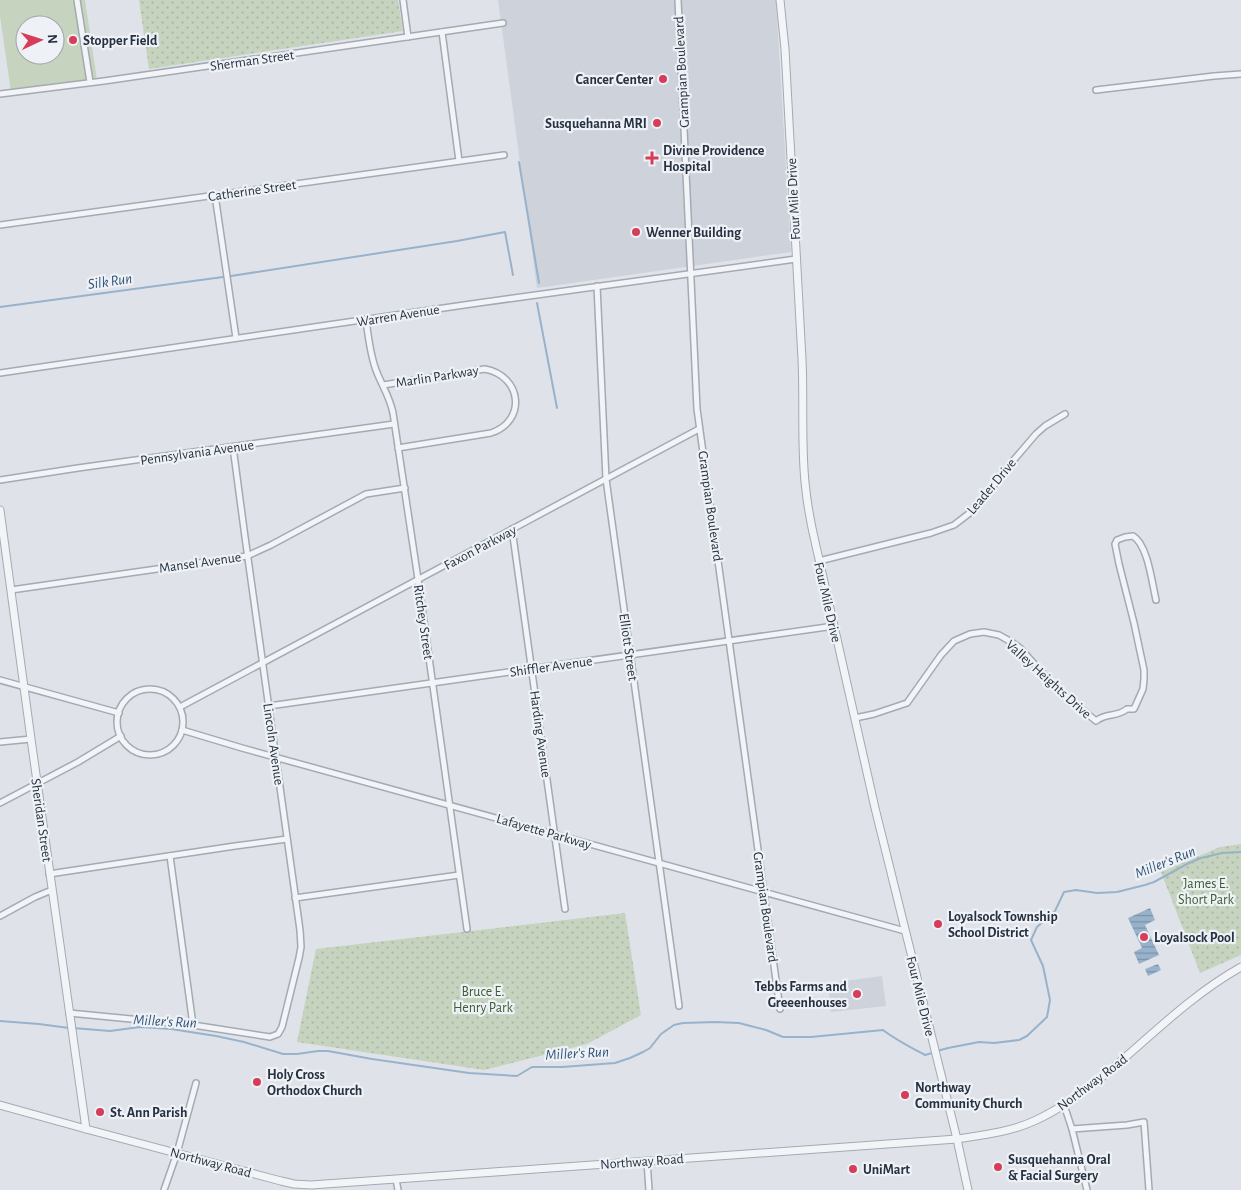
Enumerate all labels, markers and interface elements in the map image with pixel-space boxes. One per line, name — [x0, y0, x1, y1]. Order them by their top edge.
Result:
north arrow — [15, 15, 65, 65]
street label: Grampian Boulevard — [672, 16, 692, 128]
text: N — [45, 34, 59, 45]
marker: Stopper Field — [67, 34, 79, 46]
place label: Stopper Field — [83, 34, 158, 48]
street label: Sherman Street — [209, 48, 296, 74]
place label: Cancer Center — [576, 73, 653, 87]
marker: Cancer Center — [657, 73, 669, 85]
place label: Susquehanna MRI — [545, 117, 647, 131]
marker: Susquehanna MRI — [651, 117, 663, 129]
place label: Divine Providence Hospital — [663, 144, 765, 174]
marker: Divine Providence Hospital — [645, 151, 659, 165]
street label: Four Mile Drive — [785, 158, 803, 240]
street label: Catherine Street — [207, 178, 298, 204]
marker: Wenner Building — [630, 226, 642, 238]
place label: Wenner Building — [646, 226, 742, 240]
water label: Silk Run — [87, 271, 133, 292]
street label: Warren Avenue — [356, 303, 441, 329]
street label: Marlin Parkway — [395, 364, 480, 390]
street label: Pennsylvania Avenue — [140, 438, 255, 468]
street label: Grampian Boulevard — [695, 450, 725, 562]
street label: Leader Drive — [964, 456, 1019, 517]
street label: Faxon Parkway — [442, 523, 519, 573]
street label: Mansel Avenue — [158, 550, 242, 576]
street label: Four Mile Drive — [811, 561, 843, 644]
street label: Ritchey Street — [411, 584, 435, 661]
street label: Elliott Street — [616, 612, 640, 682]
street label: Valley Heights Drive — [1003, 638, 1094, 722]
street label: Shiffler Avenue — [509, 654, 593, 680]
street label: Harding Avenue — [527, 690, 553, 779]
street label: Lincoln Avenue — [260, 702, 286, 786]
street label: Sheridan Street — [28, 777, 54, 863]
street label: Lafayette Parkway — [495, 812, 593, 852]
water label: Miller's Run — [1133, 844, 1198, 881]
street label: Grampian Boulevard — [750, 851, 780, 963]
park label: James E. Short Park — [1178, 877, 1235, 907]
place label: Loyalsock Township School District — [948, 910, 1058, 940]
marker: Loyalsock Township School District — [932, 918, 944, 930]
marker: Loyalsock Pool — [1138, 931, 1150, 943]
place label: Loyalsock Pool — [1154, 931, 1235, 945]
street label: Four Mile Drive — [903, 955, 937, 1038]
place label: Tebbs Farms and Greeenhouses — [754, 980, 848, 1010]
park label: Bruce E. Henry Park — [453, 985, 514, 1015]
marker: Tebbs Farms and Greeenhouses — [851, 988, 863, 1000]
water label: Miller's Run — [133, 1012, 197, 1031]
water label: Miller's Run — [545, 1044, 609, 1063]
street label: Northway Road — [1055, 1052, 1130, 1114]
place label: Holy Cross Orthodox Church — [267, 1068, 362, 1098]
marker: Holy Cross Orthodox Church — [251, 1076, 263, 1088]
place label: Northway Community Church — [915, 1081, 1022, 1111]
marker: Northway Community Church — [899, 1089, 911, 1101]
marker: St. Ann Parish — [94, 1106, 106, 1118]
place label: St. Ann Parish — [110, 1106, 187, 1120]
street label: Northway Road — [169, 1145, 253, 1181]
street label: Northway Road — [600, 1152, 684, 1172]
place label: Susquehanna Oral & Facial Surgery — [1008, 1153, 1111, 1183]
marker: Susquehanna Oral & Facial Surgery — [992, 1161, 1004, 1173]
marker: UniMart — [847, 1163, 859, 1175]
place label: UniMart — [863, 1163, 910, 1177]

